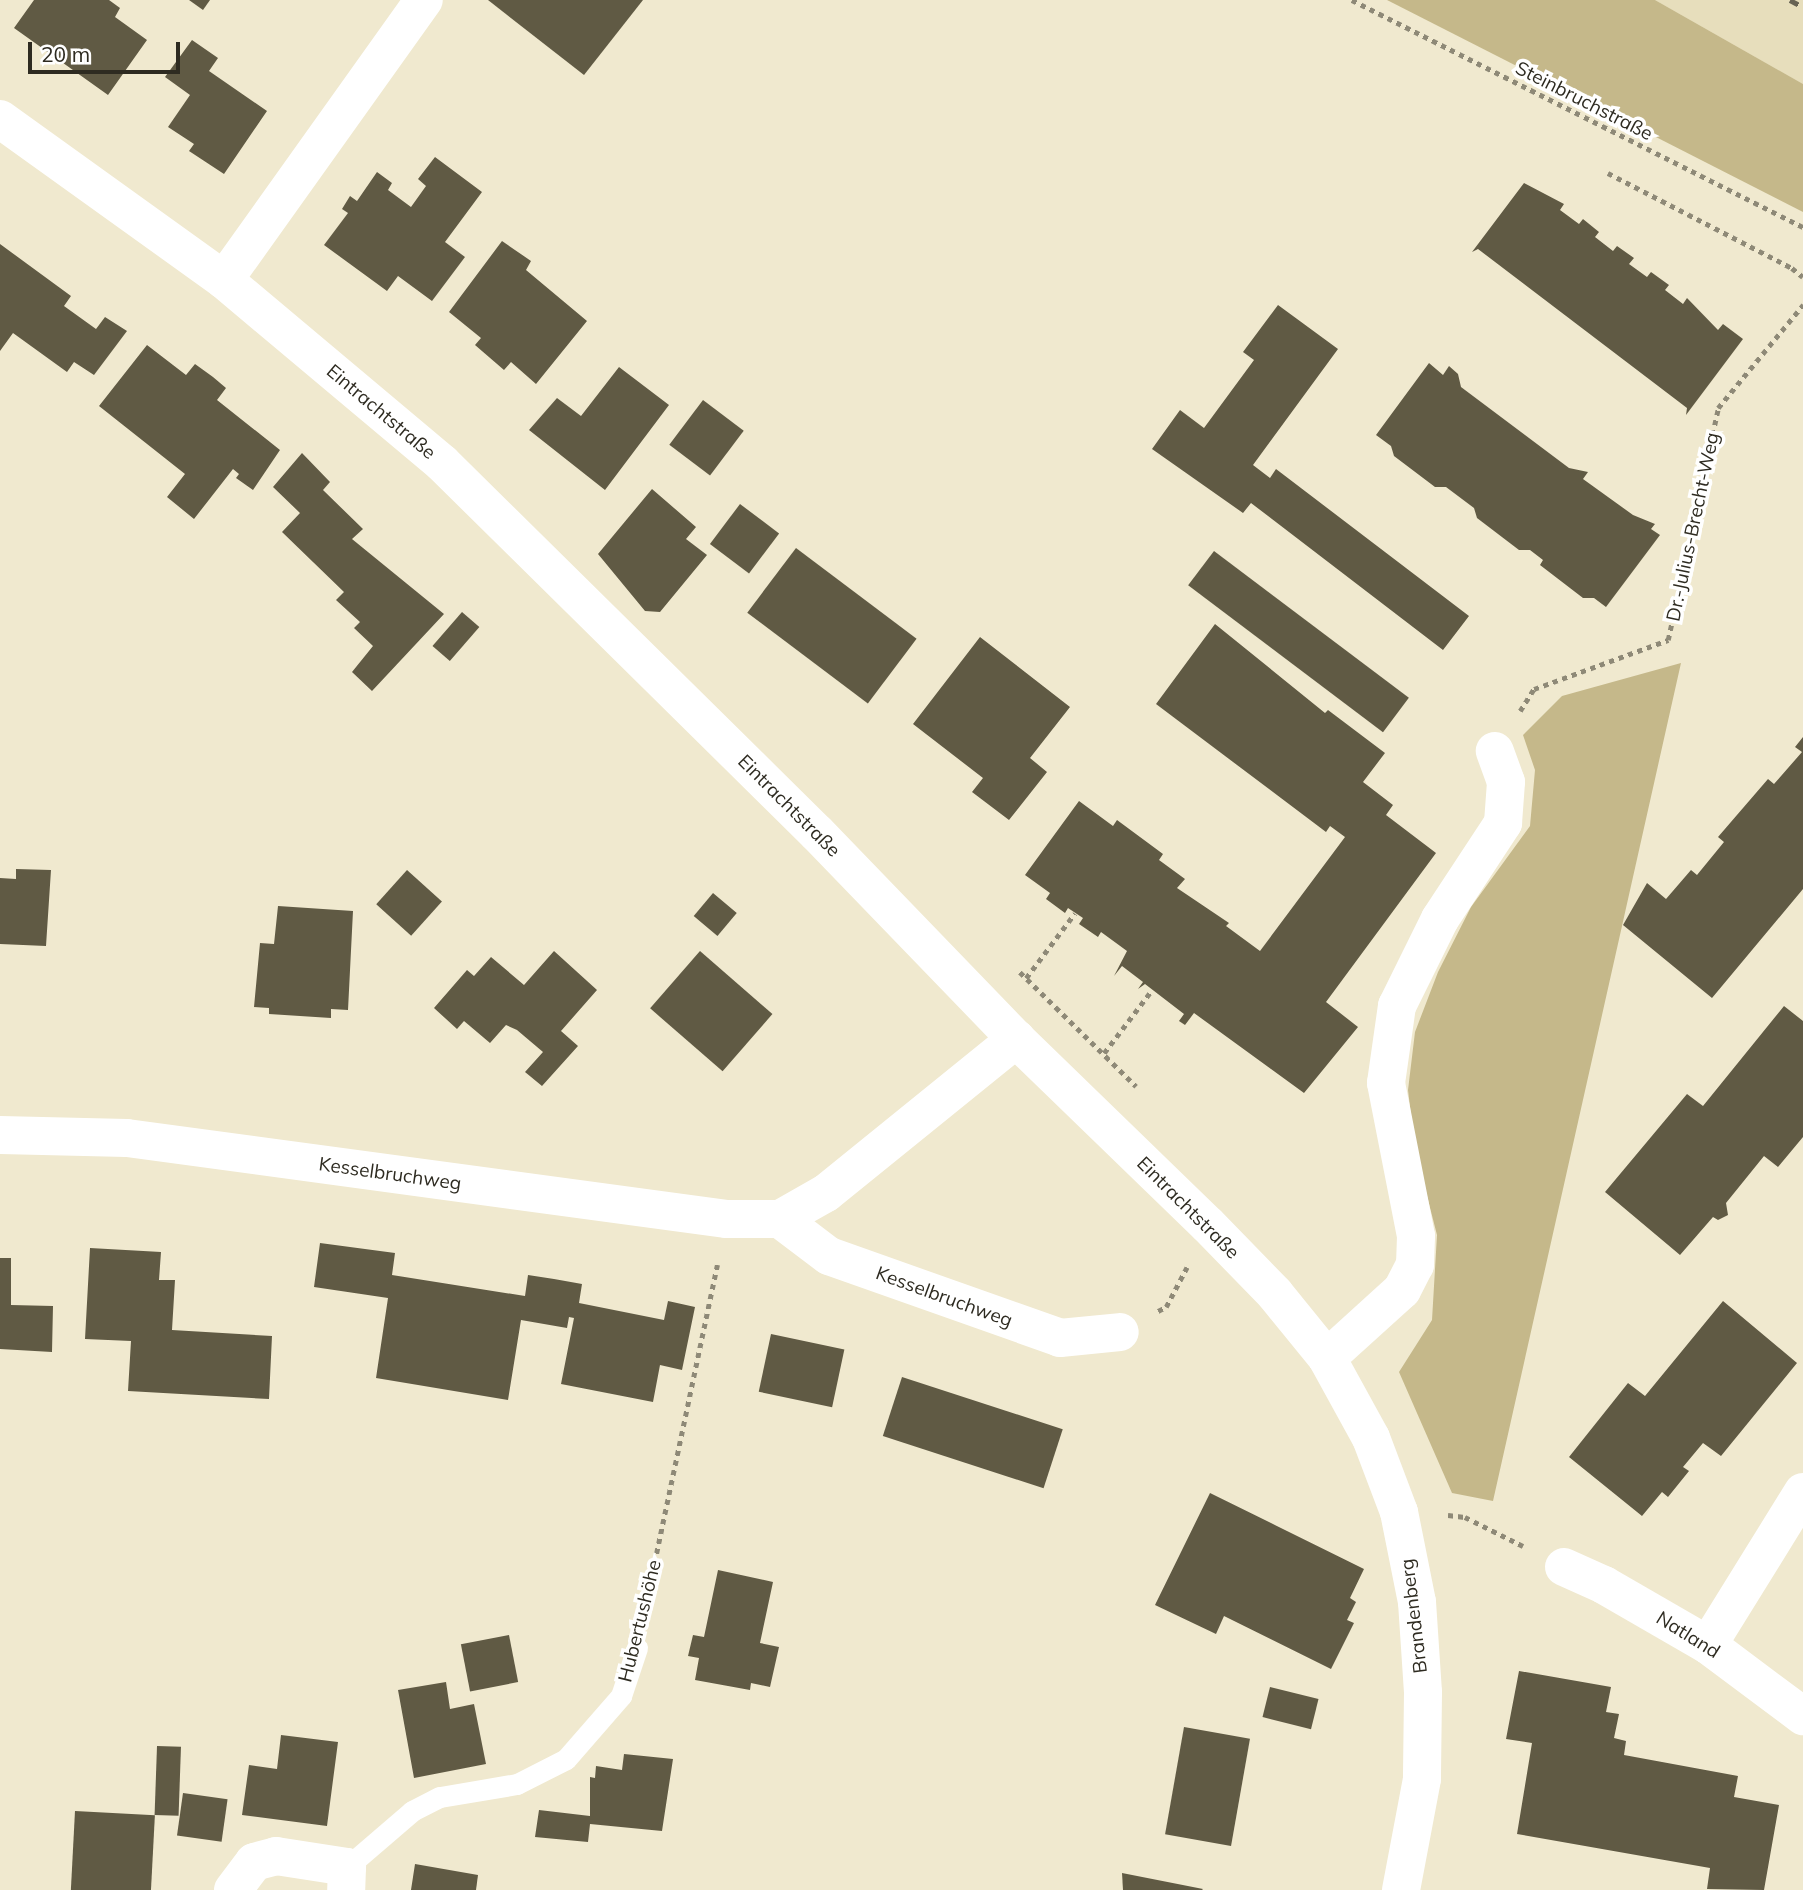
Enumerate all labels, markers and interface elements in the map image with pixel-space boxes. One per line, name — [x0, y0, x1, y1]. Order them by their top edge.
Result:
scale bar — [32, 28, 184, 72]
text: 20 m — [41, 41, 90, 67]
street label: Steinbruchstraße — [1512, 57, 1656, 145]
street label: Eintrachtstraße — [322, 360, 440, 464]
street label: Dr.-Julius-Brecht-Weg — [1662, 430, 1724, 624]
street label: Eintrachtstraße — [733, 750, 845, 862]
street label: Eintrachtstraße — [1132, 1152, 1244, 1264]
street label: Kesselbruchweg — [317, 1153, 463, 1195]
street label: Kesselbruchweg — [873, 1262, 1015, 1332]
street label: Brandenberg — [1396, 1557, 1432, 1675]
street label: Hubertushöhe — [614, 1558, 666, 1684]
street label: Natland — [1652, 1607, 1724, 1663]

